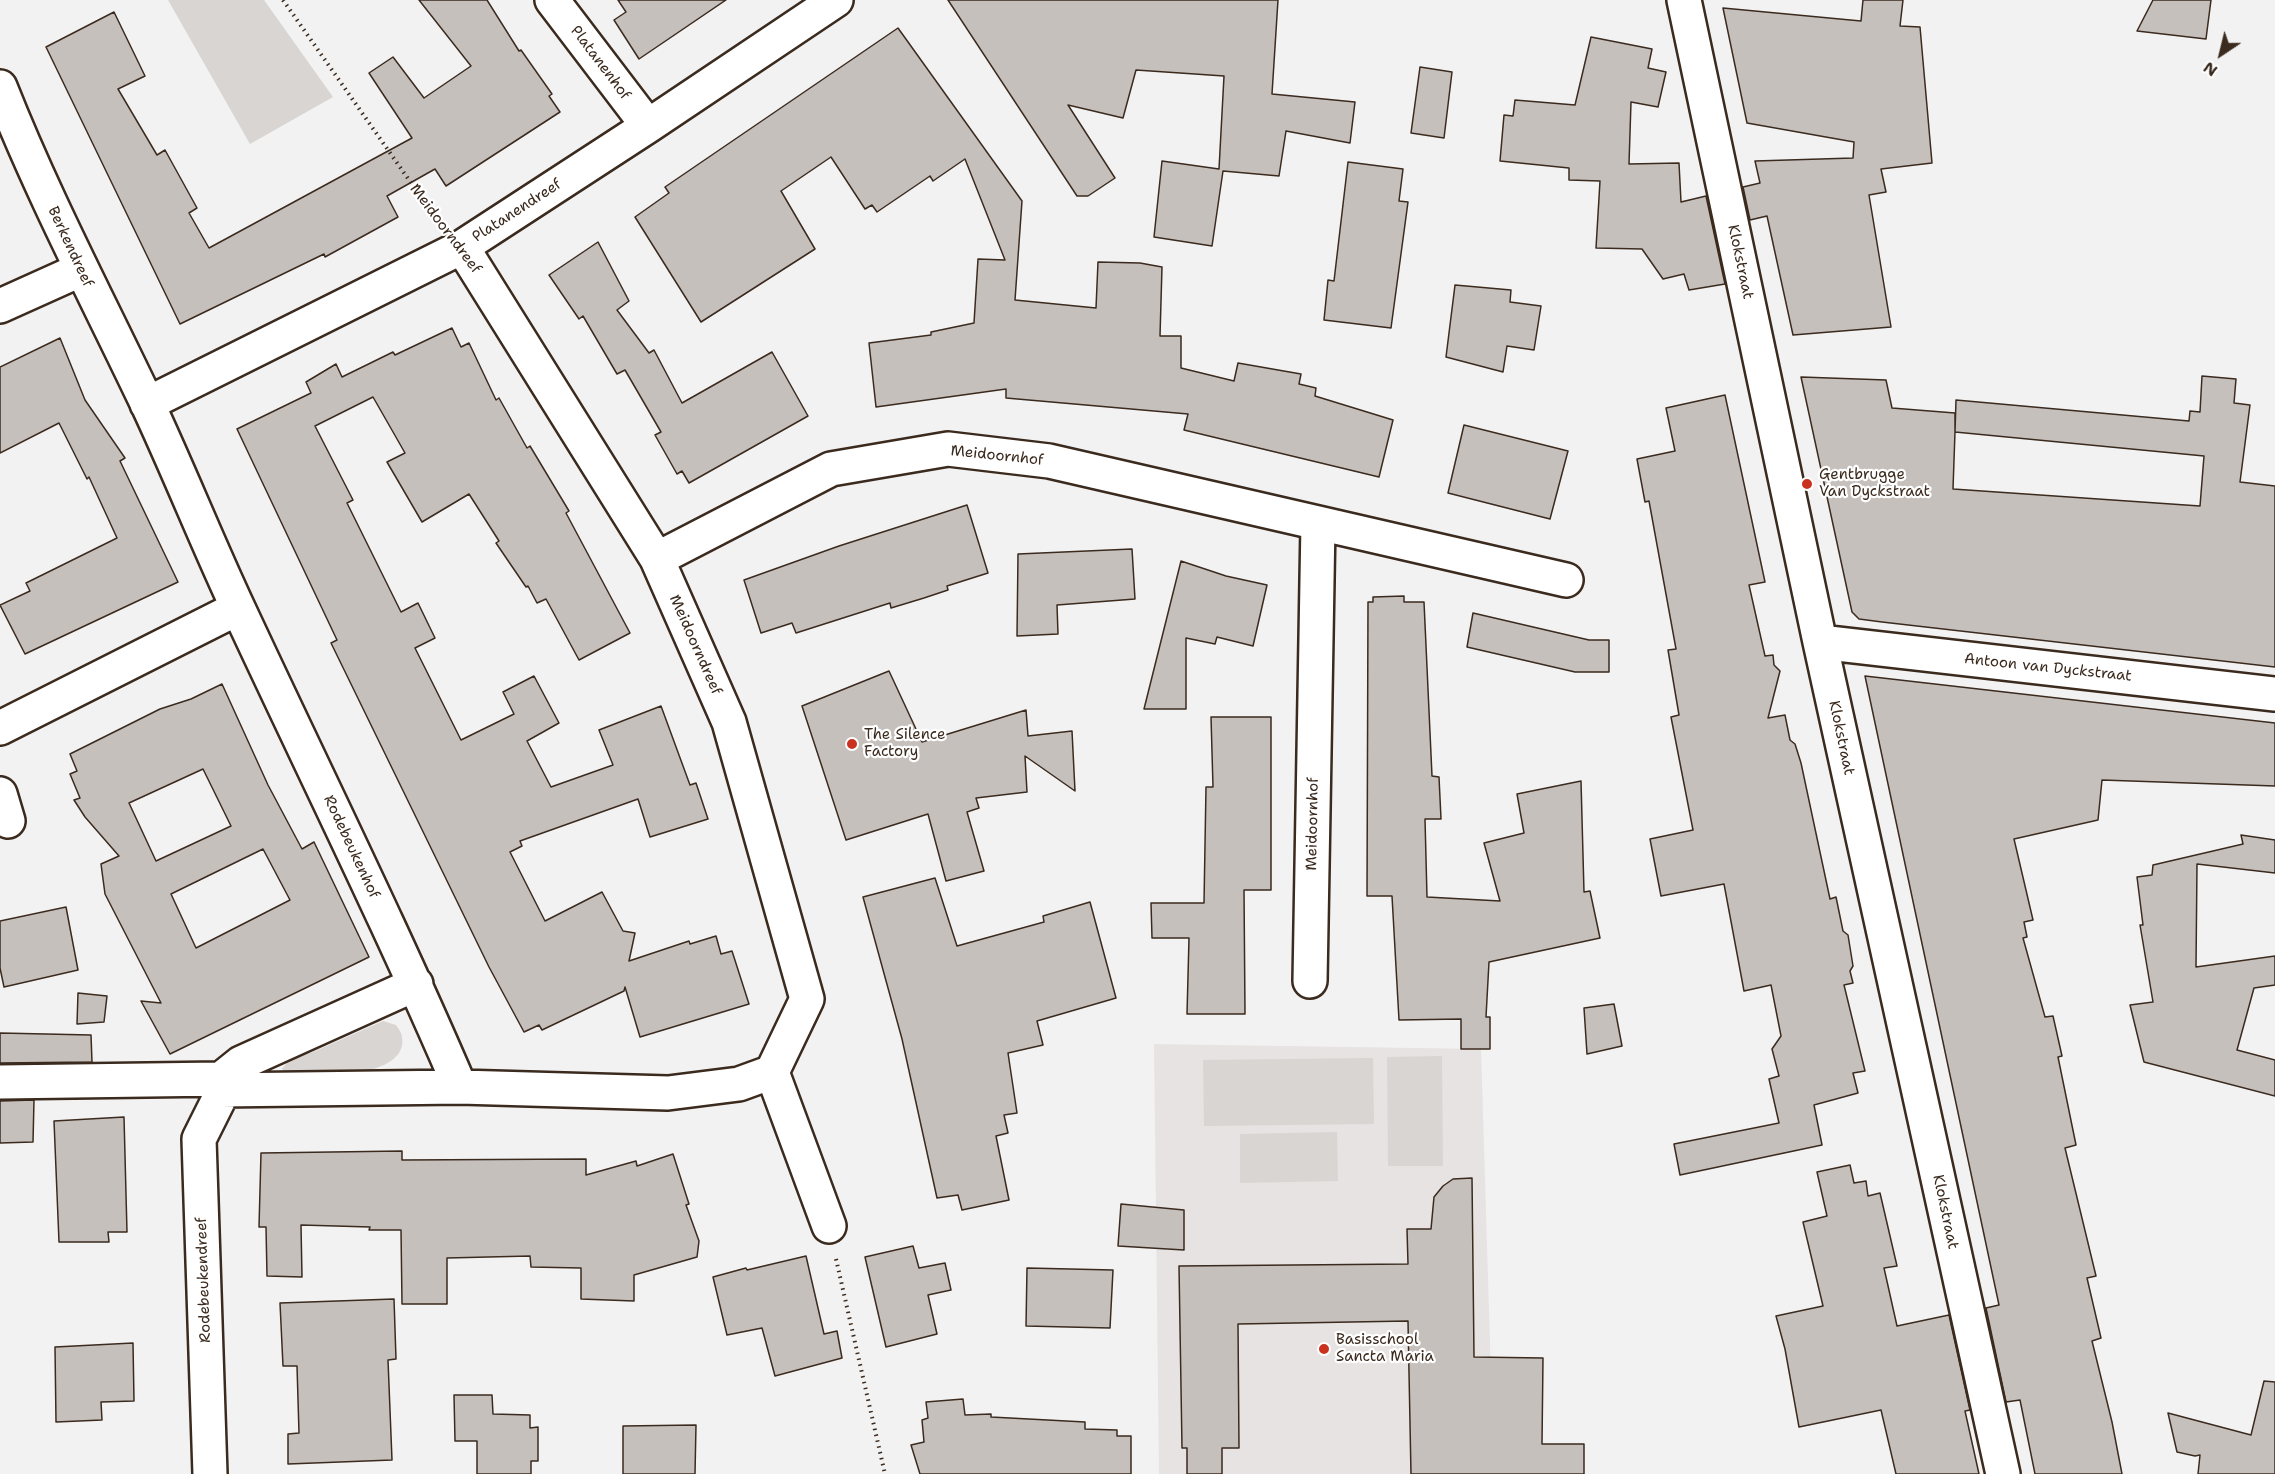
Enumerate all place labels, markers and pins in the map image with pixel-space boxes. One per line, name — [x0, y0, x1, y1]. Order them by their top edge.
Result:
place label: Gentbrugge Van Dyckstraat — [1819, 466, 1930, 501]
marker: Gentbrugge Van Dyckstraat — [1800, 477, 1814, 491]
place label: The Silence Factory — [864, 726, 946, 761]
marker: The Silence Factory — [845, 737, 859, 751]
place label: Basisschool Sancta Maria — [1336, 1331, 1434, 1366]
marker: Basisschool Sancta Maria — [1317, 1342, 1331, 1356]

